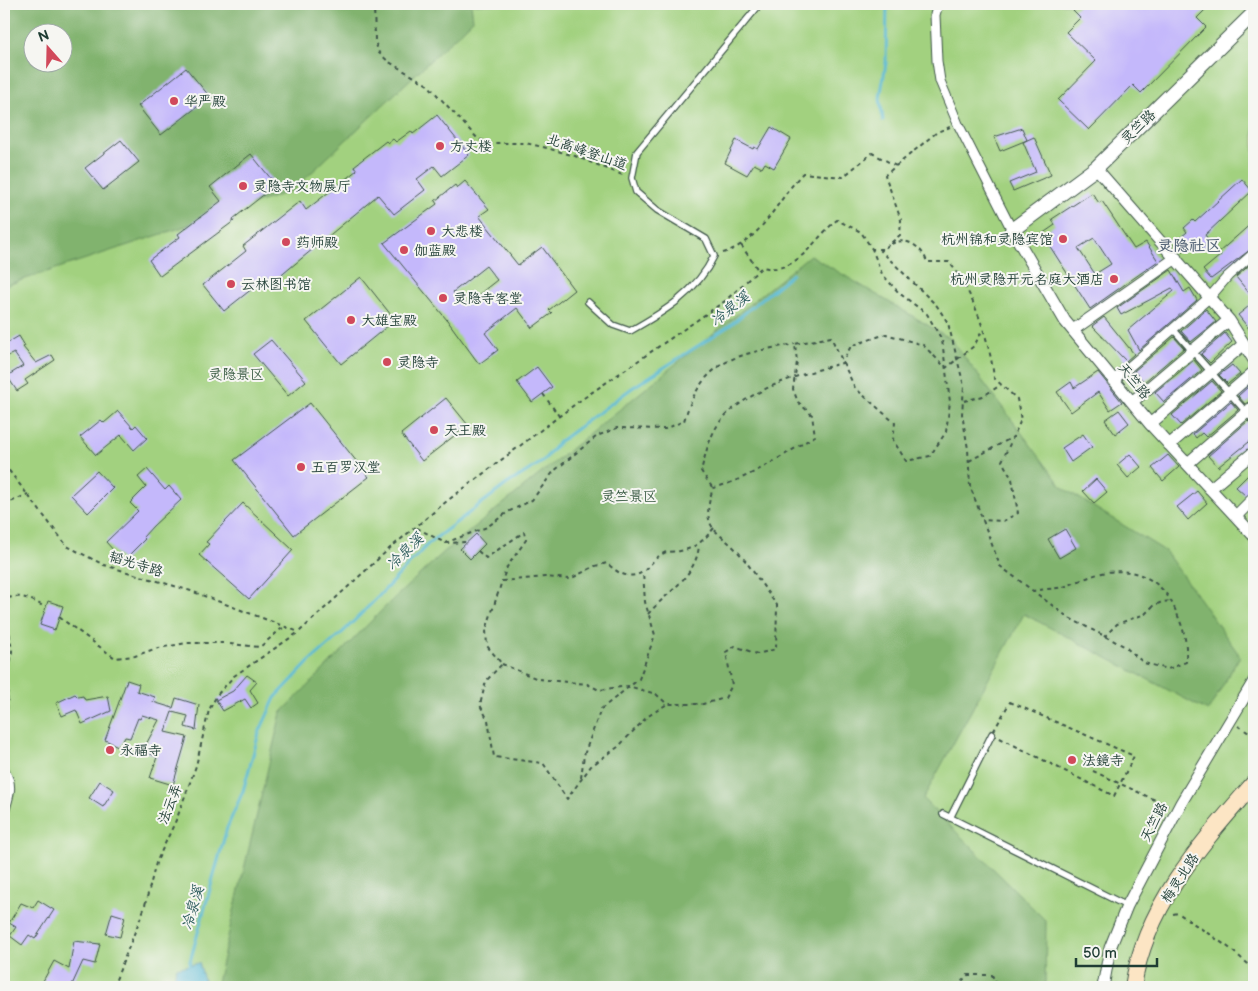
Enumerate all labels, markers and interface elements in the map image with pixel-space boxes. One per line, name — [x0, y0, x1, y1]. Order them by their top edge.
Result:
north arrow — [22, 22, 72, 72]
text: N — [36, 26, 52, 46]
place label: 华严殿 — [184, 93, 226, 110]
marker: 华严殿 — [168, 95, 180, 107]
street label: 灵竺路 — [1117, 106, 1159, 148]
street label: 北高峰登山道 — [545, 130, 629, 174]
place label: 方丈楼 — [450, 138, 492, 155]
marker: 方丈楼 — [434, 140, 446, 152]
place label: 灵隐寺文物展厅 — [253, 178, 351, 195]
marker: 灵隐寺文物展厅 — [237, 180, 249, 192]
place label: 大悲楼 — [441, 223, 483, 240]
marker: 大悲楼 — [425, 225, 437, 237]
place label: 杭州锦和灵隐宾馆 — [941, 231, 1053, 248]
marker: 杭州锦和灵隐宾馆 — [1057, 233, 1069, 245]
place label: 药师殿 — [296, 234, 338, 251]
marker: 药师殿 — [280, 236, 292, 248]
district label: 灵隐社区 — [1157, 237, 1221, 256]
place label: 伽蓝殿 — [414, 242, 456, 259]
marker: 伽蓝殿 — [398, 244, 410, 256]
place label: 杭州灵隐开元名庭大酒店 — [950, 271, 1104, 288]
marker: 杭州灵隐开元名庭大酒店 — [1108, 273, 1120, 285]
place label: 云林图书馆 — [241, 276, 311, 293]
marker: 云林图书馆 — [225, 278, 237, 290]
water label: 冷泉溪 — [706, 287, 754, 330]
place label: 灵隐寺客堂 — [453, 290, 523, 307]
marker: 灵隐寺客堂 — [437, 292, 449, 304]
place label: 大雄宝殿 — [361, 312, 417, 329]
marker: 大雄宝殿 — [345, 314, 357, 326]
place label: 灵隐寺 — [397, 354, 439, 371]
marker: 灵隐寺 — [381, 356, 393, 368]
street label: 天竺路 — [1114, 359, 1154, 403]
park label: 灵隐景区 — [208, 366, 264, 383]
place label: 天王殿 — [444, 422, 486, 439]
marker: 天王殿 — [428, 424, 440, 436]
place label: 五百罗汉堂 — [311, 459, 381, 476]
marker: 五百罗汉堂 — [295, 461, 307, 473]
park label: 灵竺景区 — [601, 488, 657, 505]
water label: 冷泉溪 — [382, 529, 428, 574]
street label: 韬光寺路 — [107, 548, 165, 580]
place label: 永福寺 — [120, 742, 162, 759]
marker: 永福寺 — [104, 744, 116, 756]
place label: 法鏡寺 — [1082, 752, 1124, 769]
marker: 法鏡寺 — [1066, 754, 1078, 766]
street label: 法云弄 — [154, 781, 186, 827]
street label: 天竺路 — [1137, 799, 1171, 845]
street label: 梅灵北路 — [1158, 850, 1202, 906]
water label: 冷泉溪 — [178, 883, 209, 932]
scale bar — [1076, 936, 1157, 968]
text: 50 m — [1083, 944, 1117, 963]

